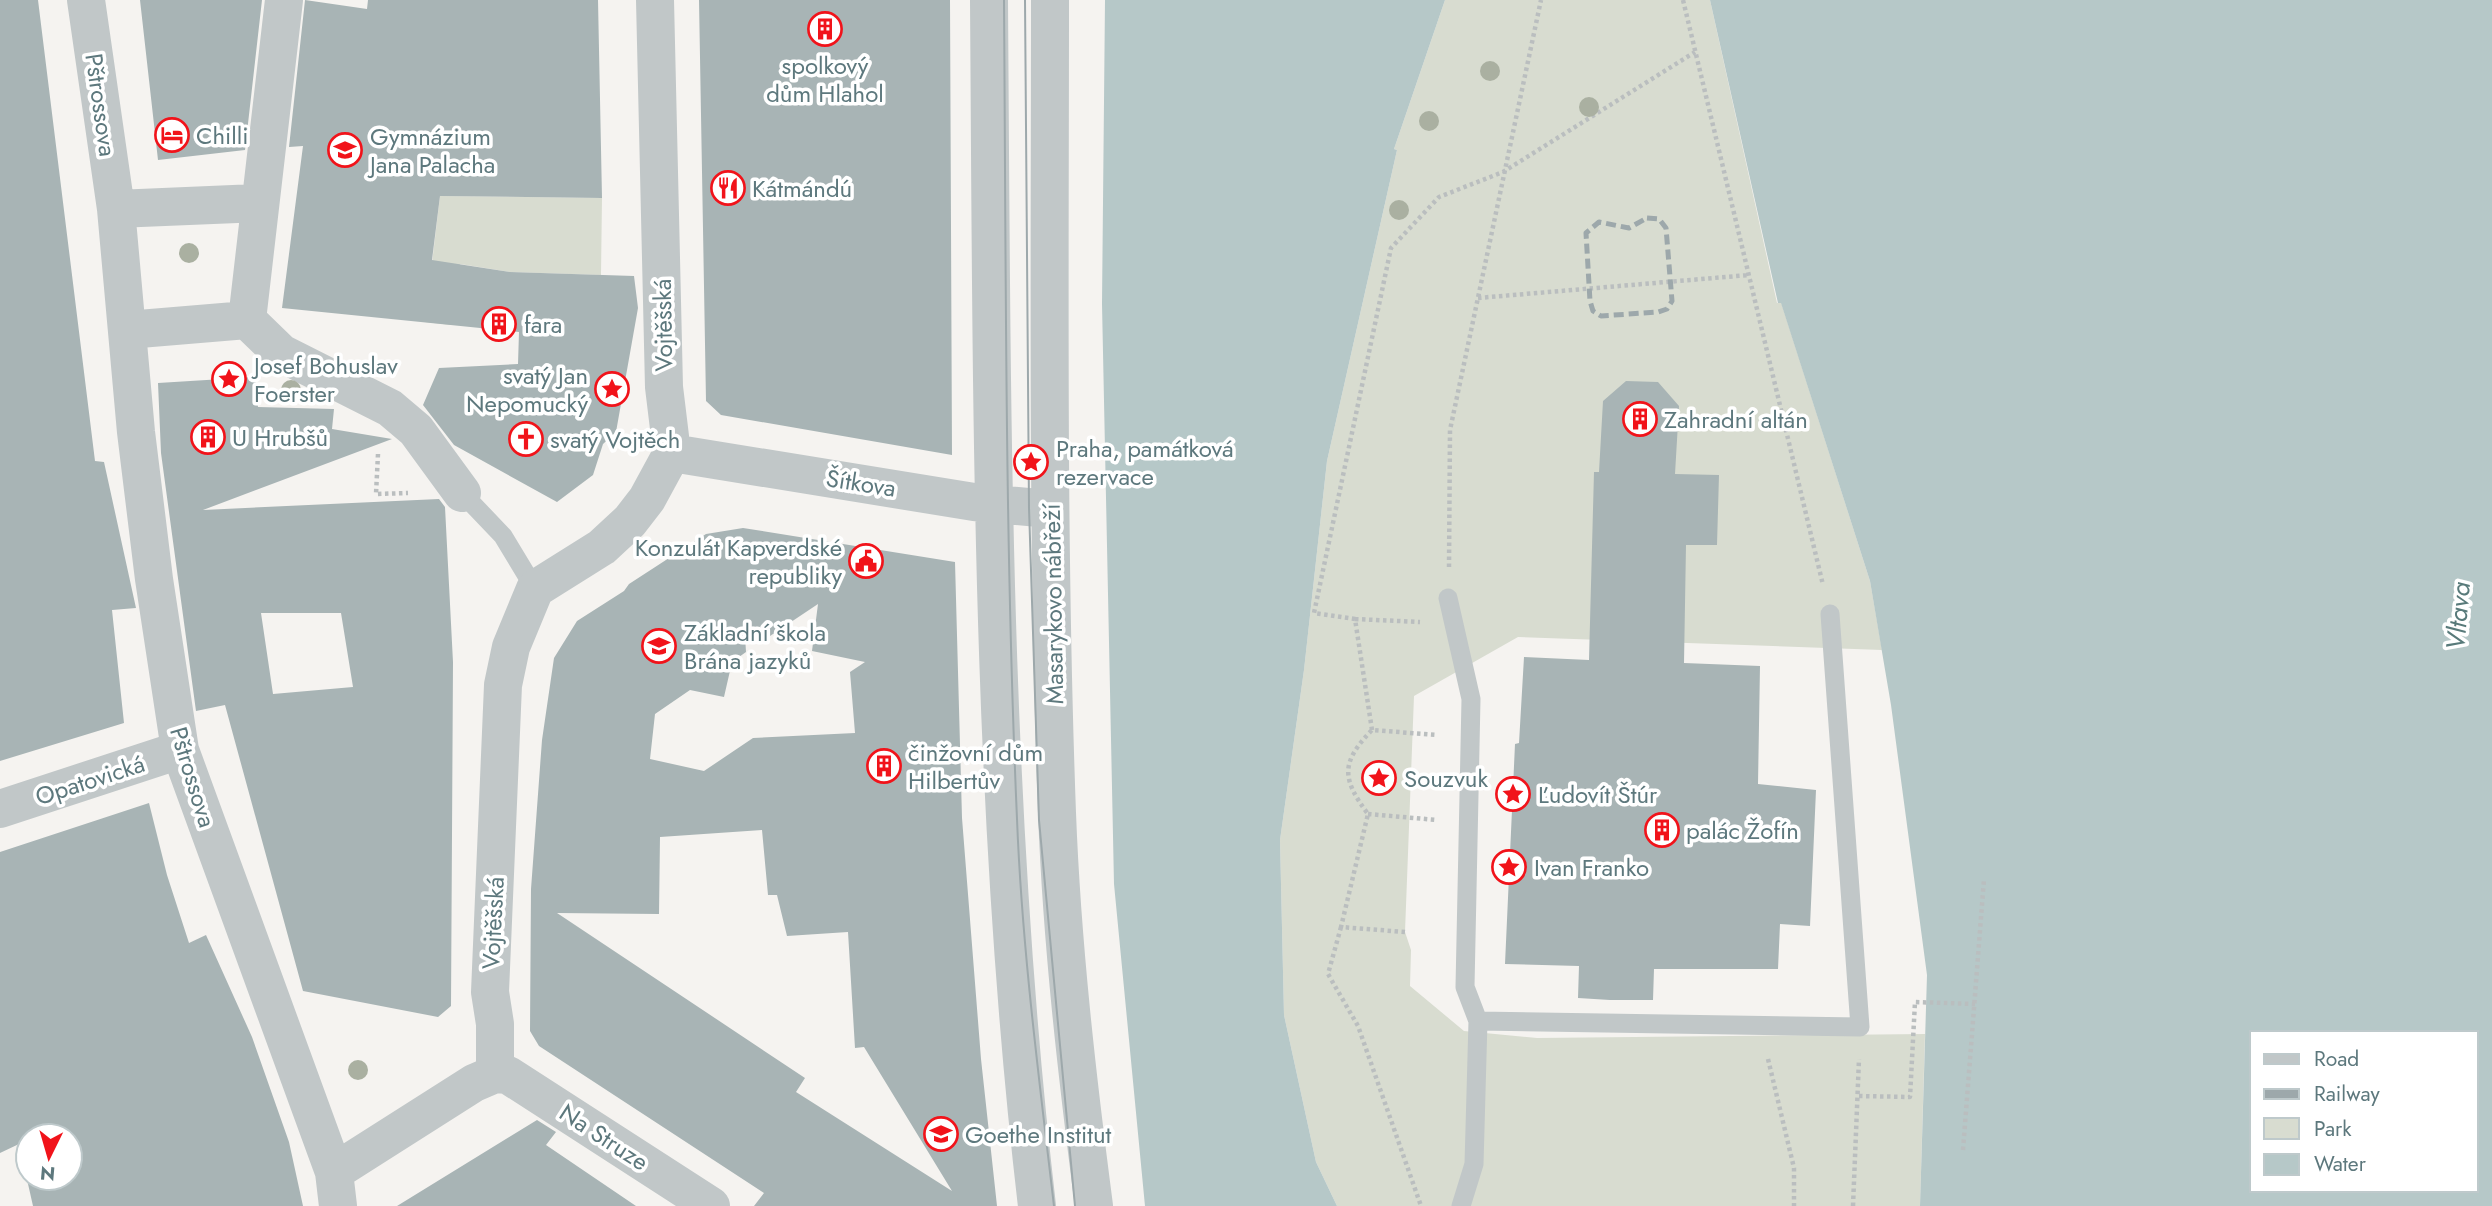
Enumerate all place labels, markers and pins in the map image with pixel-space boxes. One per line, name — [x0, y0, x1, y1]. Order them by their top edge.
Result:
building icon: spolkový dům Hlahol — [806, 10, 844, 48]
place label: spolkový dům Hlahol — [766, 48, 884, 111]
hotel icon: Chilli — [153, 116, 191, 154]
place label: Chilli — [196, 118, 249, 153]
place label: Gymnázium Jana Palacha — [367, 119, 495, 182]
school or university icon: Gymnázium Jana Palacha — [326, 131, 364, 169]
restaurant icon: Kátmándú — [709, 169, 747, 207]
place label: Kátmándú — [752, 171, 852, 206]
building icon: fara — [480, 305, 518, 343]
place label: fara — [524, 307, 562, 342]
place label: Josef Bohuslav Foerster — [251, 348, 398, 411]
place label: svatý Jan Nepomucký — [466, 358, 588, 421]
place icon: Josef Bohuslav Foerster — [210, 360, 248, 398]
place icon: svatý Jan Nepomucký — [593, 370, 631, 408]
building icon: Zahradní altán — [1621, 400, 1659, 438]
place label: Zahradní altán — [1664, 402, 1808, 437]
building icon: U Hrubšů — [189, 418, 227, 456]
place label: U Hrubšů — [232, 420, 328, 455]
church icon: svatý Vojtěch — [507, 420, 545, 458]
place label: svatý Vojtěch — [550, 422, 680, 457]
place label: Praha, památková rezervace — [1056, 431, 1234, 494]
place icon: Praha, památková rezervace — [1012, 443, 1050, 481]
place label: Konzulát Kapverdské republiky — [635, 530, 842, 593]
public building icon: Konzulát Kapverdské republiky — [847, 542, 885, 580]
place label: Základní škola Brána jazyků — [684, 615, 826, 678]
school or university icon: Základní škola Brána jazyků — [640, 627, 678, 665]
place label: činžovní dům Hilbertův — [908, 735, 1043, 798]
building icon: činžovní dům Hilbertův — [865, 747, 903, 785]
place icon: Souzvuk — [1360, 759, 1398, 797]
place label: Souzvuk — [1404, 761, 1488, 796]
place icon: Ľudovít Štúr — [1494, 775, 1532, 813]
place label: Ľudovít Štúr — [1538, 777, 1658, 812]
building icon: palác Žofín — [1643, 811, 1681, 849]
place label: palác Žofín — [1686, 813, 1799, 848]
place icon: Ivan Franko — [1490, 848, 1528, 886]
place label: Ivan Franko — [1534, 850, 1649, 885]
school or university icon: Goethe Institut — [922, 1115, 960, 1153]
place label: Goethe Institut — [965, 1117, 1111, 1152]

